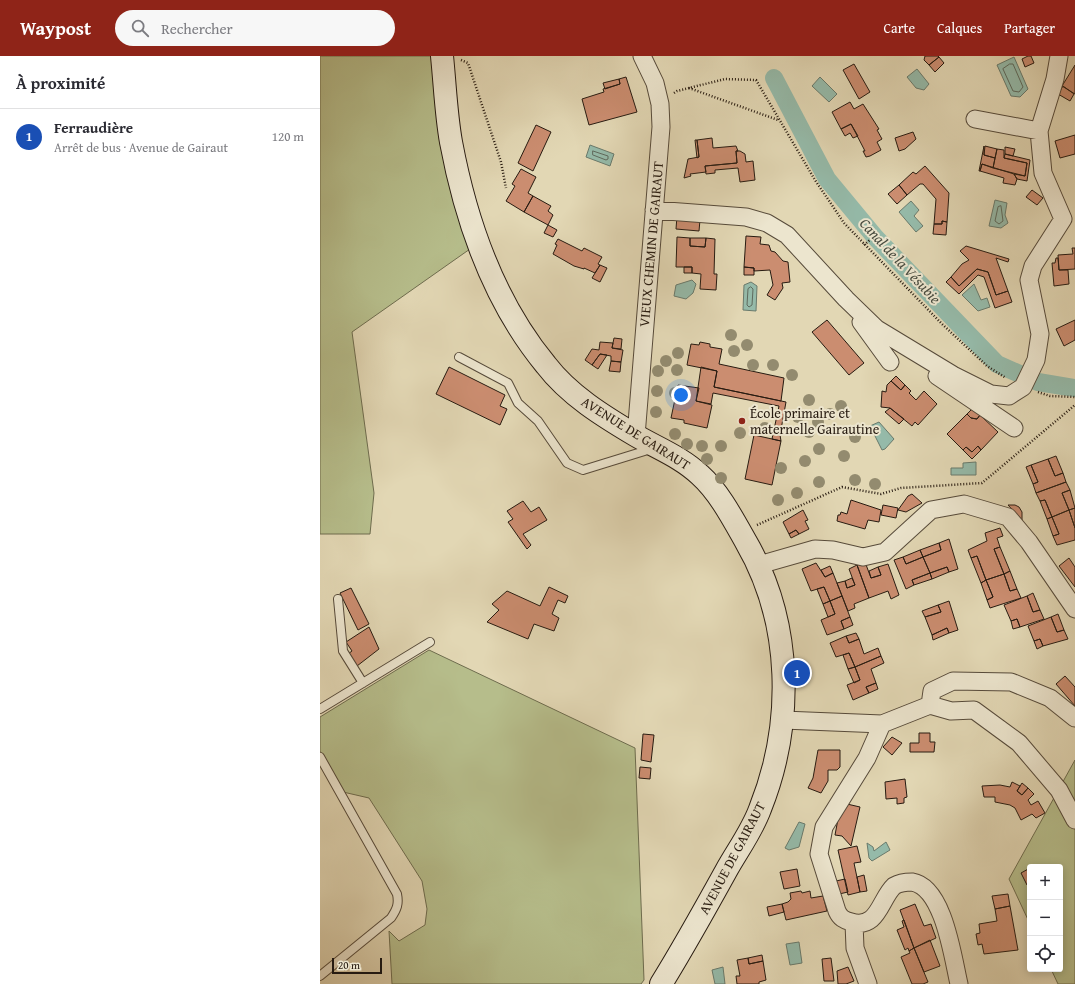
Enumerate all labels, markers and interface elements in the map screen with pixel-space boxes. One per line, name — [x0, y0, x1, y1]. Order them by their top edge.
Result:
search box — [115, 10, 395, 46]
text: Waypost — [20, 14, 91, 42]
icon: search — [129, 17, 151, 39]
text: Rechercher — [161, 18, 233, 39]
text: Carte — [883, 18, 915, 38]
text: Calques — [937, 18, 982, 38]
text: Partager — [1004, 18, 1055, 38]
text: À proximité — [16, 70, 105, 95]
text: Ferraudière — [54, 117, 133, 138]
text: 1 — [26, 127, 32, 146]
text: 120 m — [272, 127, 304, 146]
text: Arrêt de bus · Avenue de Gairaut — [54, 138, 228, 157]
street label: VIEUX CHEMIN DE GAIRAUT — [634, 160, 668, 328]
water label: Canal de la Vésubie — [855, 213, 946, 308]
your location — [671, 385, 691, 405]
street label: AVENUE DE GAIRAUT — [578, 391, 694, 475]
place label: École primaire et maternelle Gairautine — [750, 403, 880, 439]
marker: École primaire et maternelle Gairautine — [737, 416, 747, 426]
pin: 1 — [784, 658, 810, 688]
street label: AVENUE DE GAIRAUT — [694, 798, 770, 918]
map controls — [1027, 864, 1063, 972]
button: + — [1027, 864, 1063, 900]
button: − — [1027, 900, 1063, 936]
button: locate — [1027, 936, 1063, 972]
scale bar — [332, 956, 382, 975]
text: 20 m — [338, 957, 360, 973]

